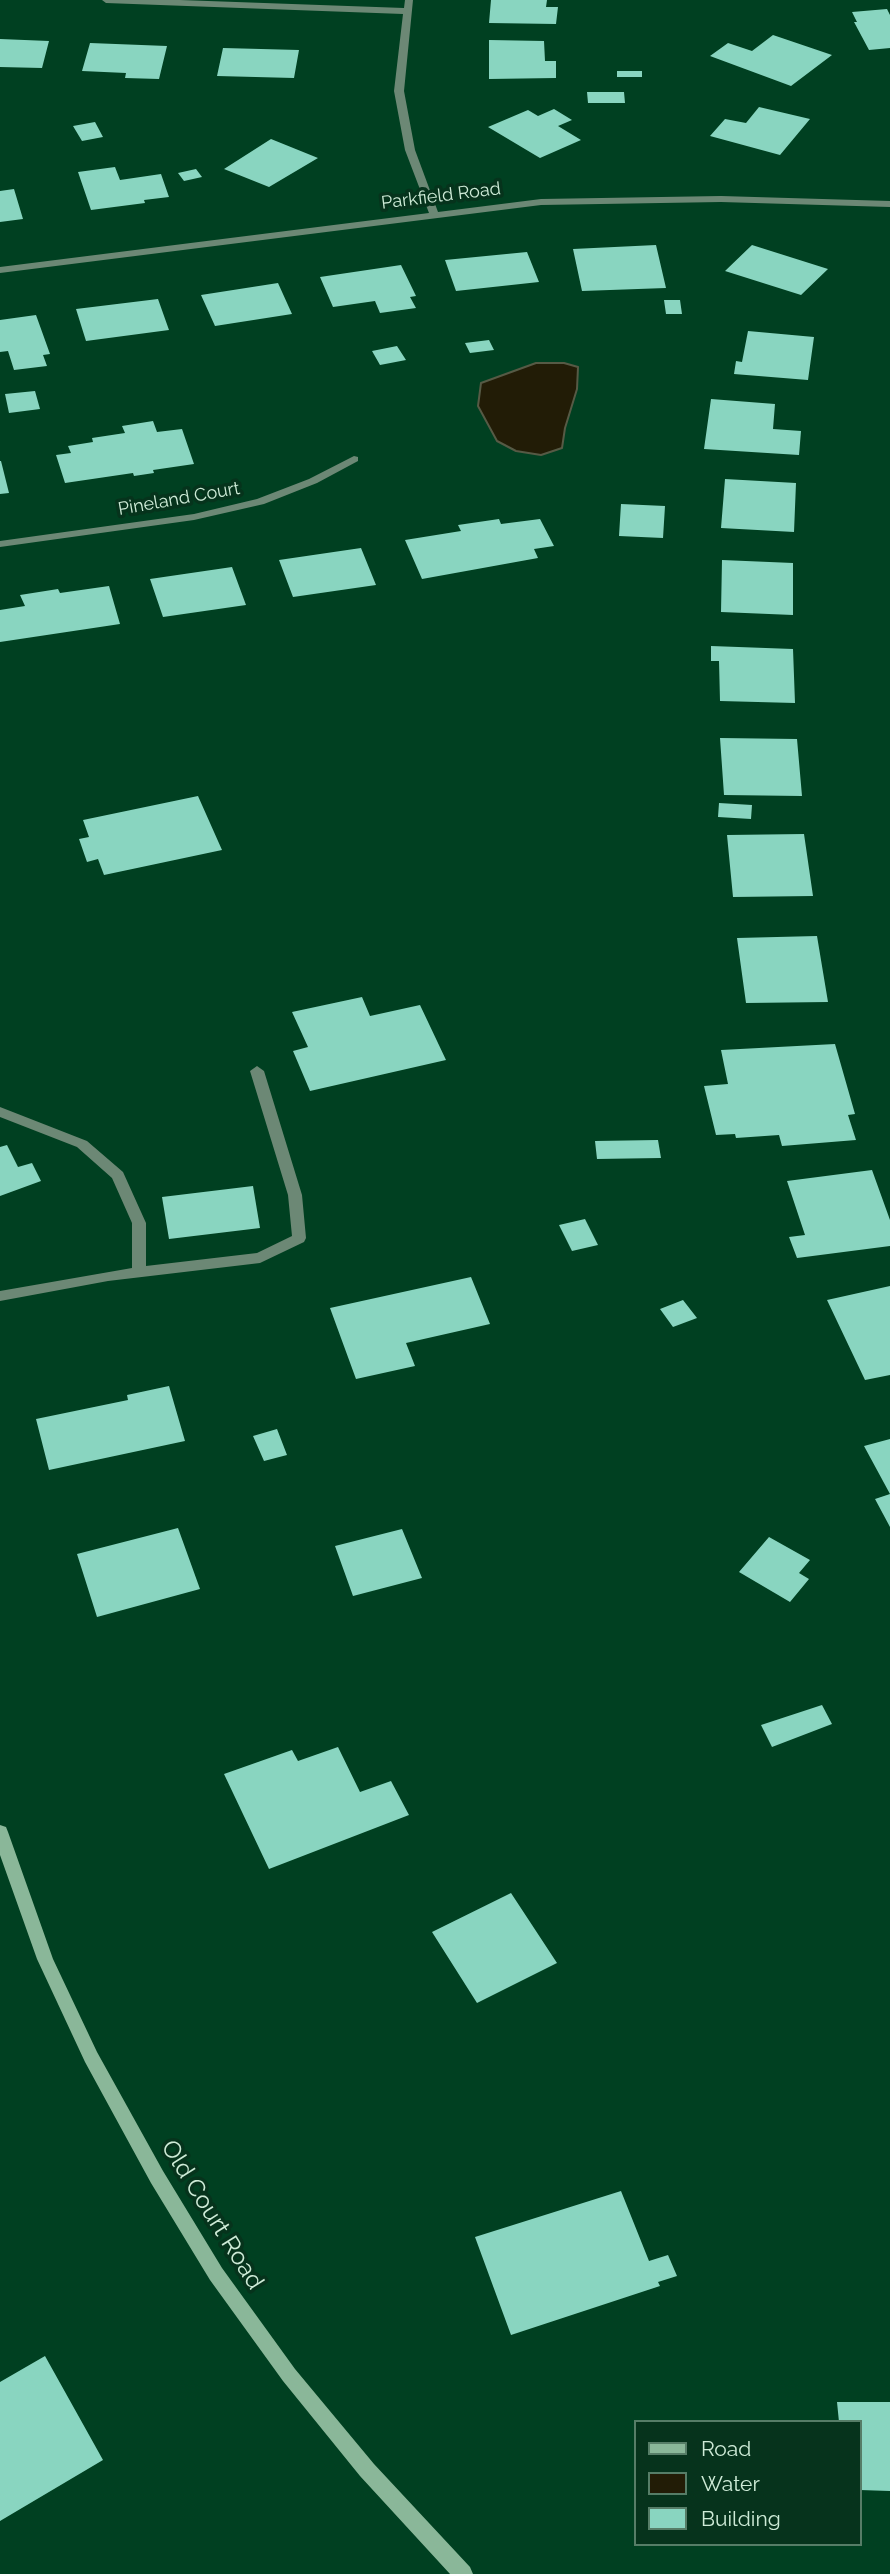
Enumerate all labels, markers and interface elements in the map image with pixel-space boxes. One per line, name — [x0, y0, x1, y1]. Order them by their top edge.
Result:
street label: Parkfield Road — [380, 178, 502, 214]
street label: Pineland Court — [116, 478, 242, 520]
street label: Old Court Road — [155, 2135, 269, 2295]
legend — [634, 2420, 862, 2546]
text: Road — [701, 2436, 751, 2461]
text: Water — [701, 2471, 760, 2496]
text: Building — [701, 2506, 781, 2531]

